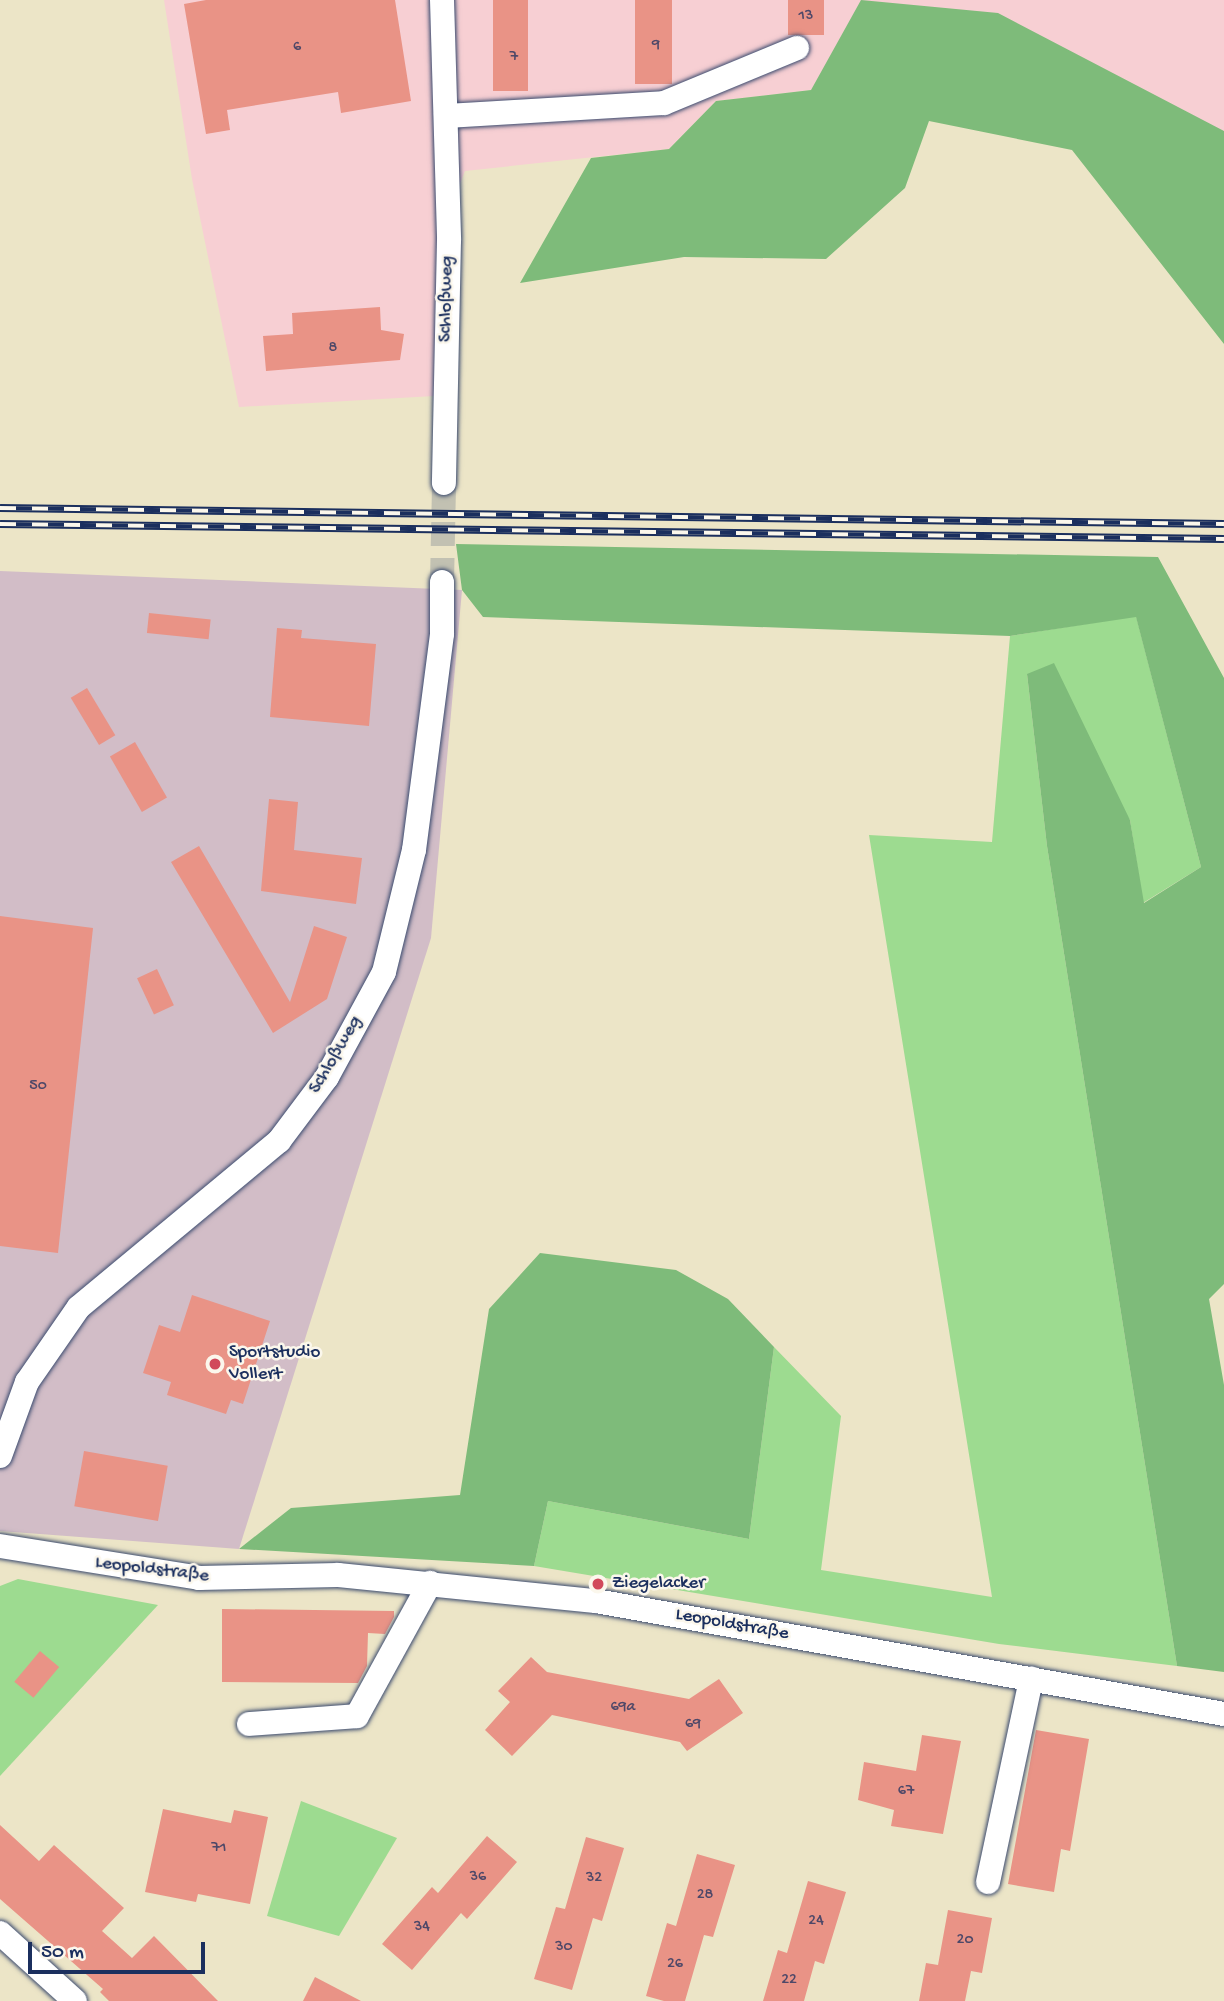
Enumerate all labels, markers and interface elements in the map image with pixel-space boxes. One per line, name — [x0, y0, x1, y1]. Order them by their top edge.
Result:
house number: 13 — [799, 7, 813, 27]
house number: 9 — [652, 36, 660, 56]
house number: 6 — [293, 38, 301, 58]
house number: 7 — [510, 48, 518, 68]
street label: Schloßweg — [435, 256, 459, 342]
house number: 8 — [329, 339, 337, 359]
street label: Schloßweg — [305, 1012, 367, 1098]
house number: 50 — [29, 1077, 47, 1097]
place label: Sportstudio Vollert — [229, 1342, 320, 1386]
marker: Sportstudio Vollert — [207, 1356, 223, 1372]
street label: Leopoldstraße — [94, 1552, 210, 1588]
place label: Ziegelacker — [612, 1573, 705, 1595]
marker: Ziegelacker — [590, 1576, 606, 1592]
street label: Leopoldstraße — [674, 1604, 790, 1646]
house number: 69a — [610, 1698, 636, 1718]
house number: 69 — [685, 1715, 701, 1735]
house number: 67 — [898, 1782, 914, 1802]
house number: 71 — [212, 1839, 226, 1859]
house number: 36 — [470, 1868, 486, 1888]
house number: 32 — [586, 1869, 602, 1889]
house number: 28 — [697, 1886, 713, 1906]
house number: 24 — [808, 1912, 824, 1932]
house number: 34 — [414, 1918, 430, 1938]
scale bar — [32, 1927, 208, 1971]
house number: 20 — [957, 1931, 973, 1951]
house number: 30 — [555, 1938, 573, 1958]
text: 50 m — [41, 1941, 84, 1966]
house number: 26 — [667, 1955, 683, 1975]
house number: 22 — [781, 1971, 797, 1991]

